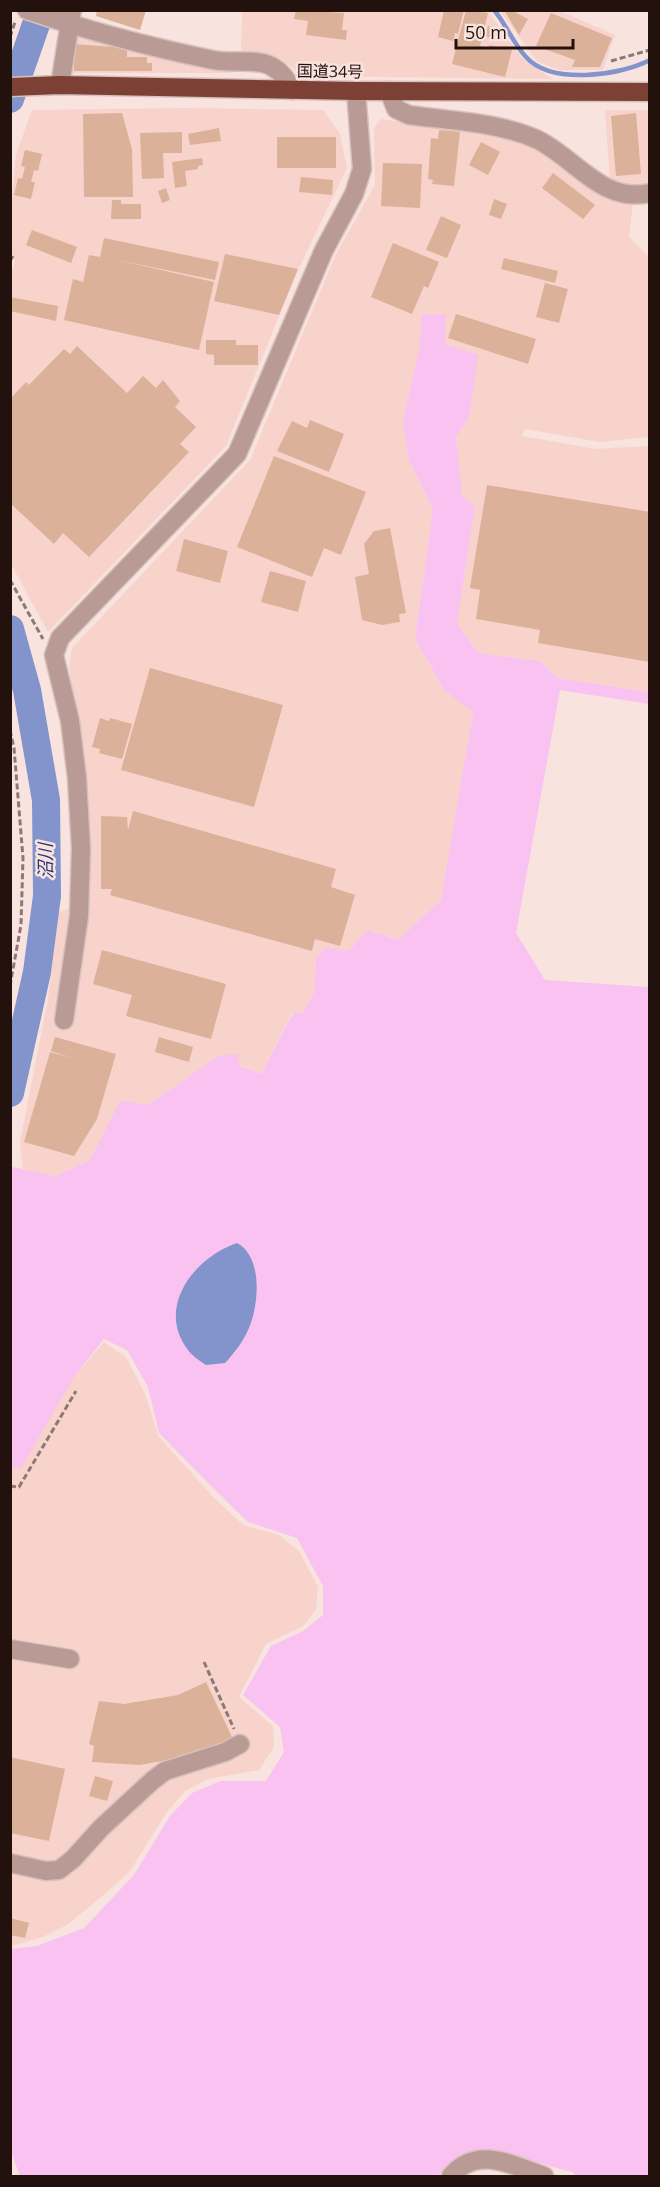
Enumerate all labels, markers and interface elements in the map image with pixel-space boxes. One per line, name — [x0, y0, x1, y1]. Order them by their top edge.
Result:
scale bar — [456, 12, 573, 50]
text: 50 m — [465, 20, 507, 44]
street label: 国道34号 — [297, 59, 363, 83]
water label: 沼川 — [33, 841, 57, 879]

